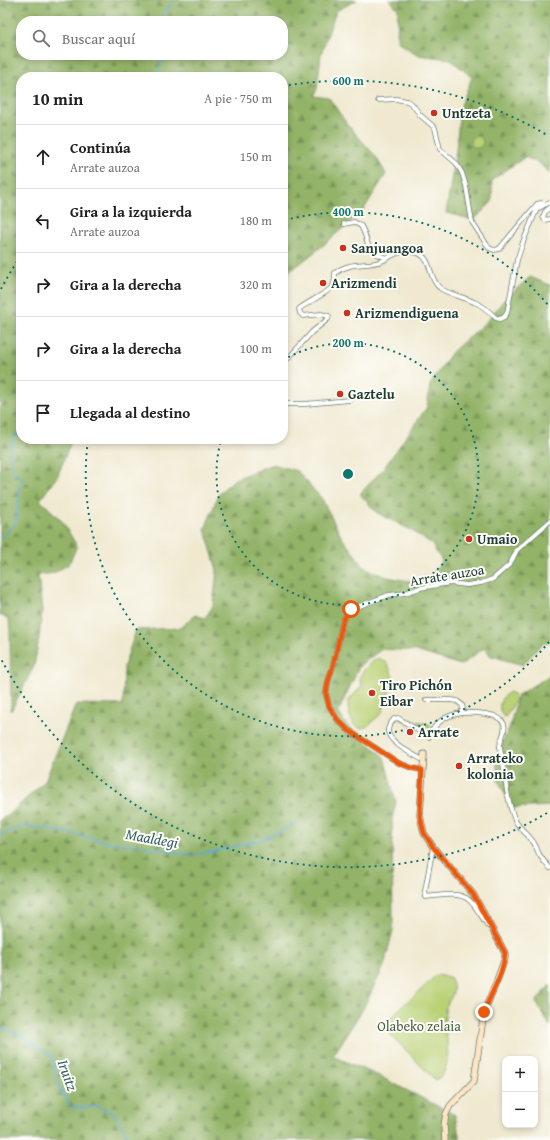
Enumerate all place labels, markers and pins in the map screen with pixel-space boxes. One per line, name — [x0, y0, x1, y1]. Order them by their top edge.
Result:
place label: Untzeta — [442, 103, 492, 123]
marker: Untzeta — [429, 108, 439, 118]
place label: Sanjuangoa — [351, 238, 424, 258]
marker: Sanjuangoa — [338, 243, 348, 253]
place label: Arizmendi — [331, 273, 398, 293]
marker: Arizmendi — [318, 278, 328, 288]
place label: Arizmendiguena — [355, 303, 459, 323]
marker: Arizmendiguena — [342, 308, 352, 318]
place label: Gaztelu — [348, 384, 395, 404]
marker: Gaztelu — [335, 389, 345, 399]
centre of rings — [341, 467, 355, 481]
place label: Umaio — [477, 529, 518, 549]
marker: Umaio — [464, 534, 474, 544]
place label: Tiro Pichón Eibar — [380, 675, 453, 711]
marker: Tiro Pichón Eibar — [367, 688, 377, 698]
place label: Arrate — [418, 722, 459, 742]
marker: Arrate — [405, 727, 415, 737]
place label: Arrateko kolonia — [467, 748, 524, 784]
marker: Arrateko kolonia — [454, 761, 464, 771]

